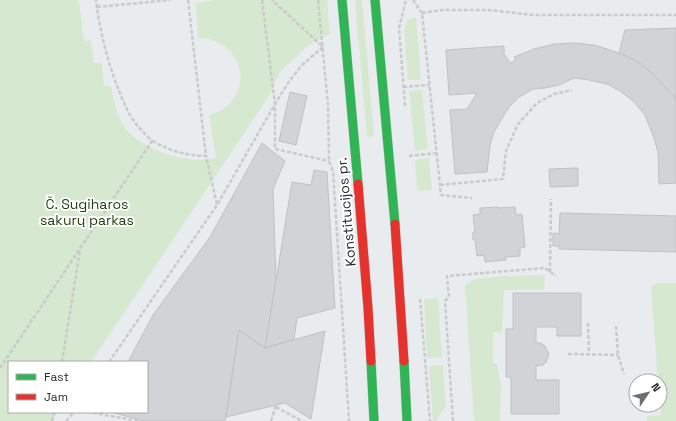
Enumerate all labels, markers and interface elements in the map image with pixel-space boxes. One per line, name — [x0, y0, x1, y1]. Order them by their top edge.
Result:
street label: Konstitucijos pr. — [332, 157, 360, 267]
park label: Č. Sugiharos sakurų parkas — [40, 195, 134, 229]
legend — [8, 361, 148, 413]
text: Fast — [44, 369, 69, 385]
north arrow — [628, 373, 668, 413]
text: N — [648, 380, 664, 394]
text: Jam — [44, 389, 68, 405]

